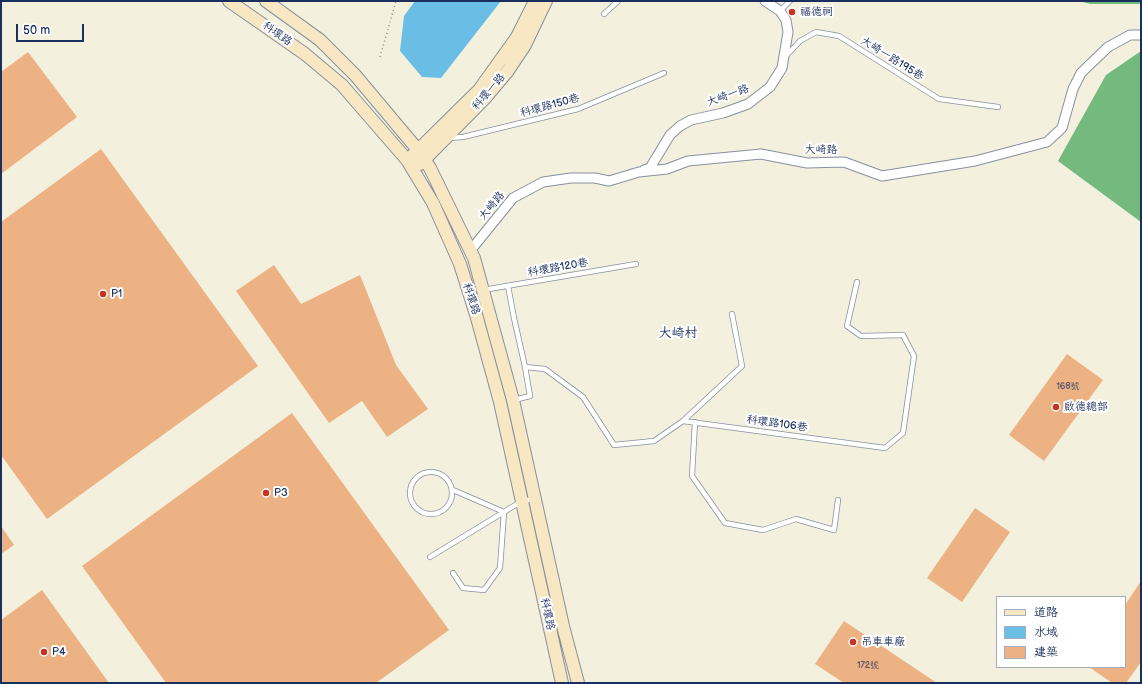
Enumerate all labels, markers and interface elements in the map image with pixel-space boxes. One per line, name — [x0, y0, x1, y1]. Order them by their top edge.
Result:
place label: 福德祠 — [800, 5, 833, 19]
marker: 福德祠 — [787, 7, 797, 17]
scale bar — [18, 16, 86, 42]
street label: 科環路 — [260, 19, 294, 49]
text: 50 m — [23, 23, 50, 38]
street label: 大崎一路195巷 — [858, 34, 926, 84]
street label: 科環一路 — [470, 71, 508, 113]
street label: 大崎一路 — [705, 82, 751, 110]
street label: 科環路150巷 — [519, 92, 581, 120]
street label: 大崎路 — [805, 143, 837, 157]
street label: 大崎路 — [476, 189, 508, 223]
street label: 科環路120巷 — [527, 256, 589, 280]
street label: 科環路 — [460, 281, 482, 317]
place label: P1 — [111, 287, 122, 301]
marker: P1 — [98, 289, 108, 299]
district label: 大崎村 — [659, 326, 697, 342]
house number: 168號 — [1056, 382, 1080, 392]
place label: 啟德總部 — [1064, 400, 1108, 414]
marker: 啟德總部 — [1051, 402, 1061, 412]
street label: 科環路106巷 — [746, 413, 808, 435]
place label: P3 — [274, 486, 288, 500]
marker: P3 — [261, 488, 271, 498]
street label: 科環路 — [537, 596, 557, 632]
legend — [996, 596, 1126, 668]
text: 道路 — [1034, 605, 1058, 620]
text: 水域 — [1034, 625, 1058, 640]
place label: 吊車車廠 — [861, 635, 905, 649]
marker: 吊車車廠 — [848, 637, 858, 647]
place label: P4 — [52, 645, 66, 659]
text: 建築 — [1034, 645, 1058, 660]
marker: P4 — [39, 647, 49, 657]
house number: 172號 — [857, 661, 879, 671]

